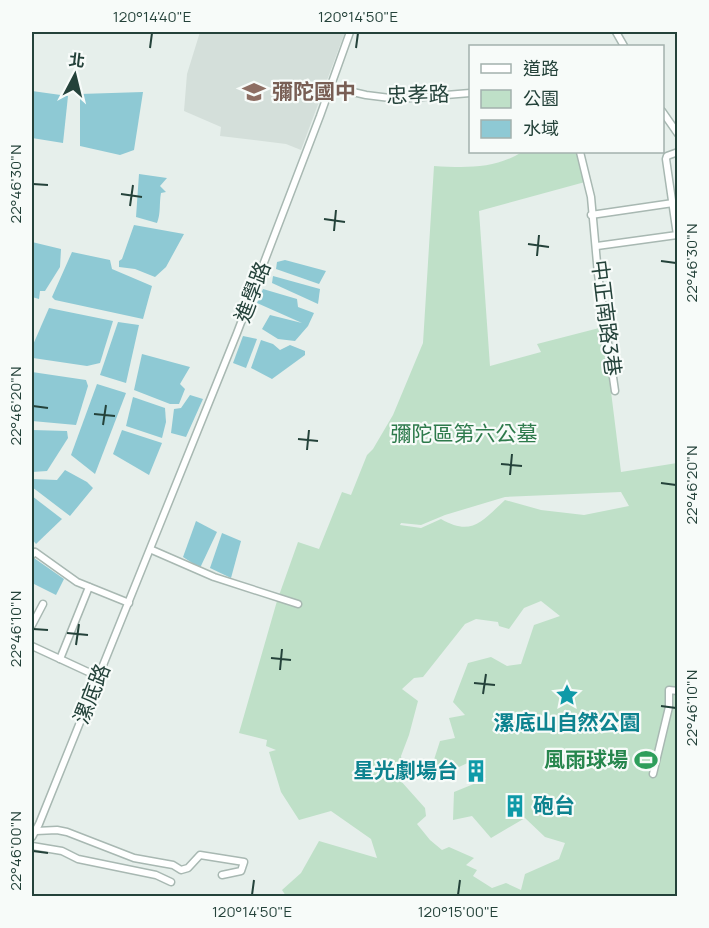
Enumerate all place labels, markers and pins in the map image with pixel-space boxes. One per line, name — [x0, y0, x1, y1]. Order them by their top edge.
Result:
place label: 彌陀國中 — [272, 77, 356, 105]
school or university icon: 彌陀國中 — [241, 79, 267, 105]
place icon: 漯底山自然公園 — [554, 682, 580, 708]
place label: 漯底山自然公園 — [494, 708, 641, 736]
place label: 風雨球場 — [544, 745, 628, 773]
sports icon: 風雨球場 — [633, 747, 659, 773]
place label: 星光劇場台 — [353, 756, 458, 784]
building icon: 星光劇場台 — [463, 758, 489, 784]
place label: 砲台 — [533, 791, 575, 819]
building icon: 砲台 — [502, 793, 528, 819]

